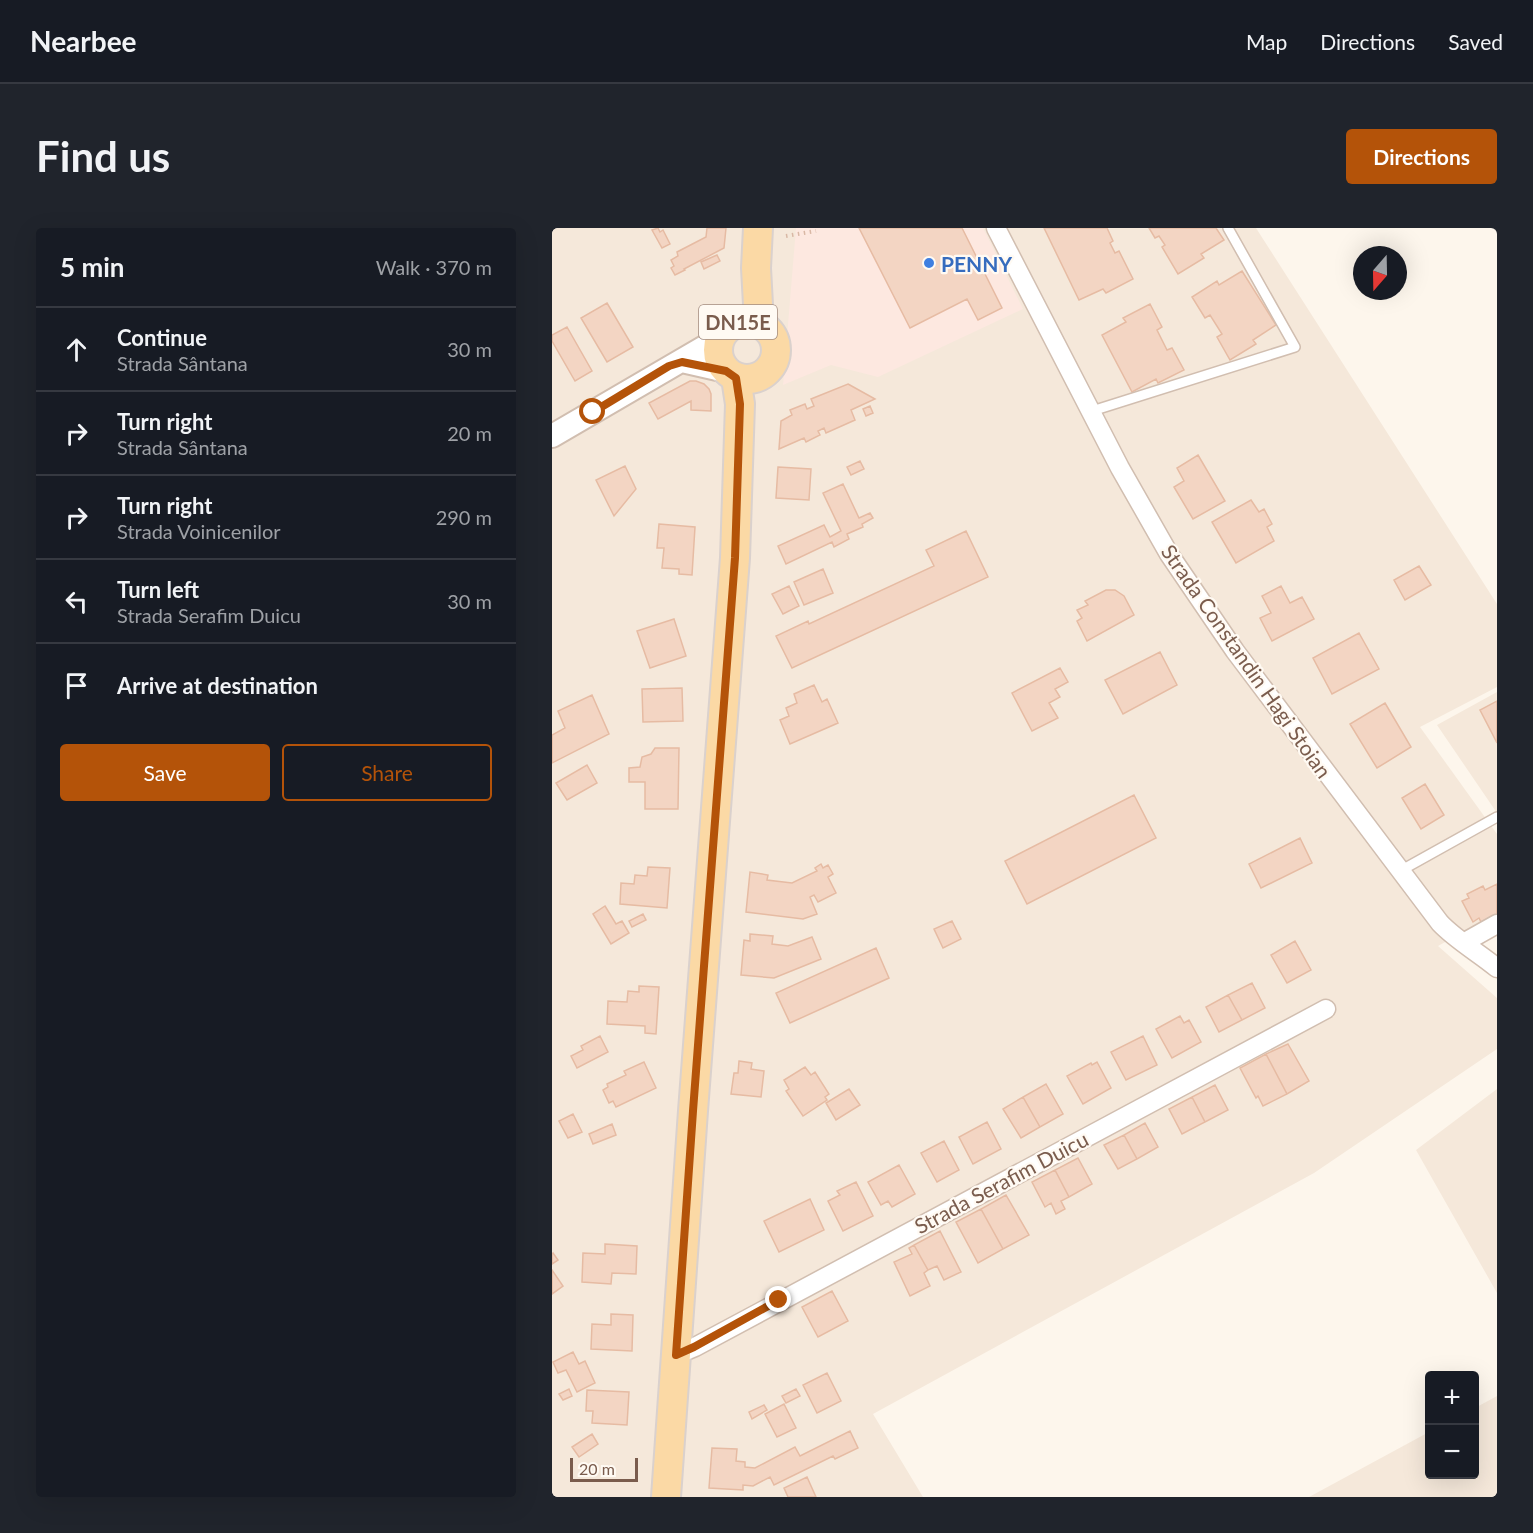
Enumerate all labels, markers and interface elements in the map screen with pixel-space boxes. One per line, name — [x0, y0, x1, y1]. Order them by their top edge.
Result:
text: Nearbee — [30, 24, 137, 58]
text: Map — [1246, 29, 1287, 54]
text: Directions — [1320, 29, 1415, 54]
text: Saved — [1448, 29, 1503, 54]
button: Directions — [1346, 129, 1497, 184]
text: Find us — [36, 131, 170, 181]
north arrow — [1353, 246, 1407, 300]
text: 5 min — [60, 251, 124, 283]
place label: PENNY — [941, 251, 1012, 276]
text: Walk · 370 m — [376, 255, 492, 279]
marker: PENNY — [922, 256, 936, 270]
road number: DN15E — [699, 305, 777, 339]
text: Continue — [117, 324, 207, 351]
icon: ahead — [60, 333, 93, 366]
text: 30 m — [447, 337, 492, 361]
text: Strada Sântana — [117, 351, 248, 375]
route start — [579, 398, 605, 424]
text: Turn right — [117, 408, 212, 435]
icon: right — [60, 417, 93, 450]
text: 20 m — [447, 421, 492, 445]
text: Strada Sântana — [117, 435, 248, 459]
text: Turn right — [117, 492, 212, 519]
icon: right — [60, 501, 93, 534]
text: 290 m — [436, 505, 492, 529]
text: Strada Voinicenilor — [117, 519, 281, 543]
street label: Strada Constandin Hagi Stoian — [1157, 540, 1337, 782]
text: Turn left — [117, 576, 199, 603]
icon: left — [60, 585, 93, 618]
text: 30 m — [447, 589, 492, 613]
text: Strada Serafim Duicu — [117, 603, 301, 627]
icon: arrive — [60, 669, 93, 702]
text: Arrive at destination — [117, 672, 318, 699]
button: Save — [60, 744, 270, 801]
button: Share — [282, 744, 492, 801]
street label: Strada Serafim Duicu — [910, 1126, 1092, 1238]
route end — [765, 1286, 791, 1312]
map controls — [1425, 1371, 1479, 1479]
button: + — [1425, 1371, 1479, 1425]
button: − — [1425, 1425, 1479, 1479]
scale bar — [570, 1455, 638, 1482]
text: 20 m — [579, 1459, 615, 1478]

